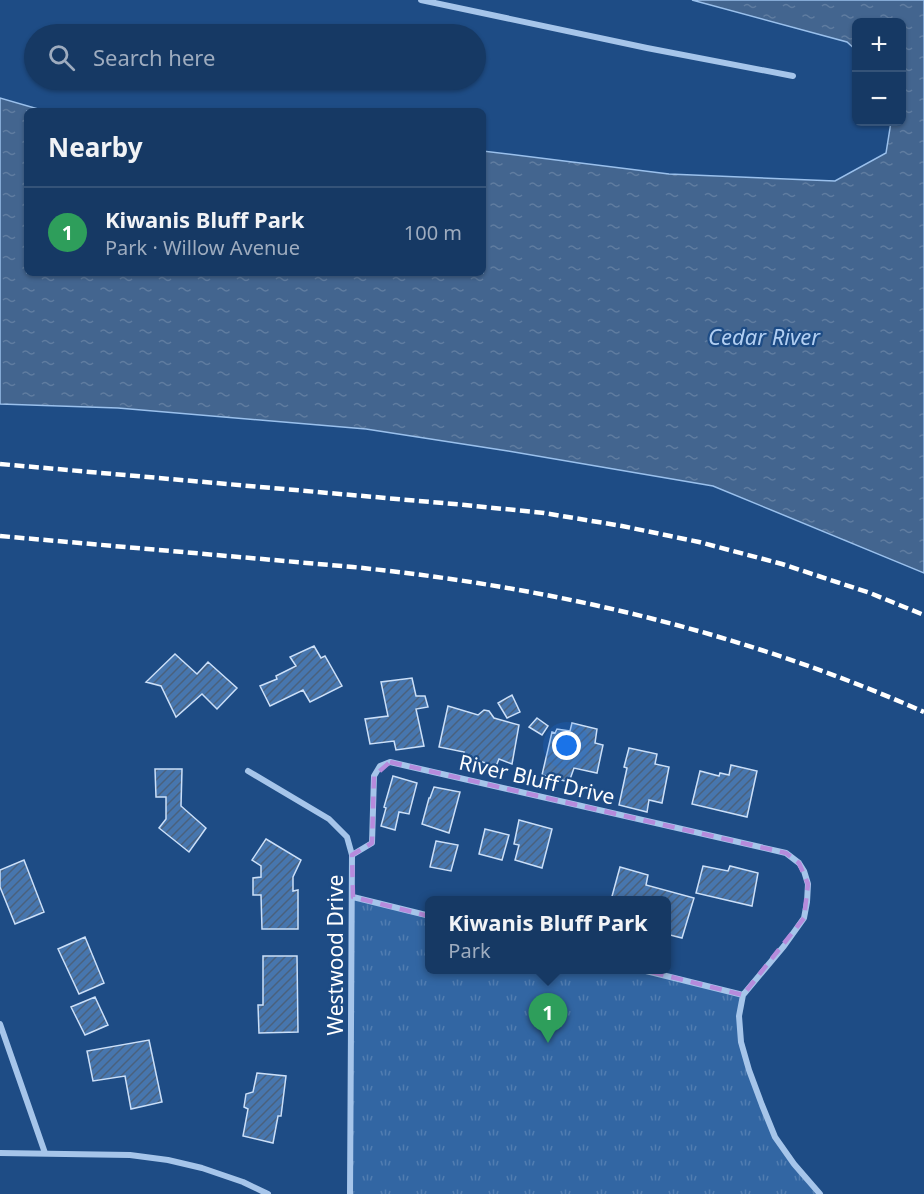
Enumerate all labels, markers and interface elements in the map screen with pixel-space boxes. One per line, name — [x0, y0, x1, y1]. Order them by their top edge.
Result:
map controls — [852, 18, 906, 126]
button: + — [852, 18, 906, 72]
search box — [24, 24, 486, 90]
icon: search — [45, 41, 78, 74]
text: Search here — [93, 42, 215, 72]
button: − — [852, 72, 906, 126]
text: Nearby — [48, 129, 143, 165]
text: Kiwanis Bluff Park — [105, 204, 304, 234]
text: 1 — [62, 219, 73, 246]
text: 100 m — [404, 219, 462, 246]
text: Park · Willow Avenue — [105, 234, 300, 261]
water label: Cedar River — [708, 321, 821, 351]
your location — [552, 731, 581, 760]
street label: River Bluff Drive — [456, 747, 618, 811]
street label: Westwood Drive — [321, 875, 349, 1035]
popup — [425, 896, 671, 974]
text: Kiwanis Bluff Park — [448, 907, 648, 937]
text: Park — [448, 937, 491, 964]
pin: 1 — [528, 994, 568, 1043]

